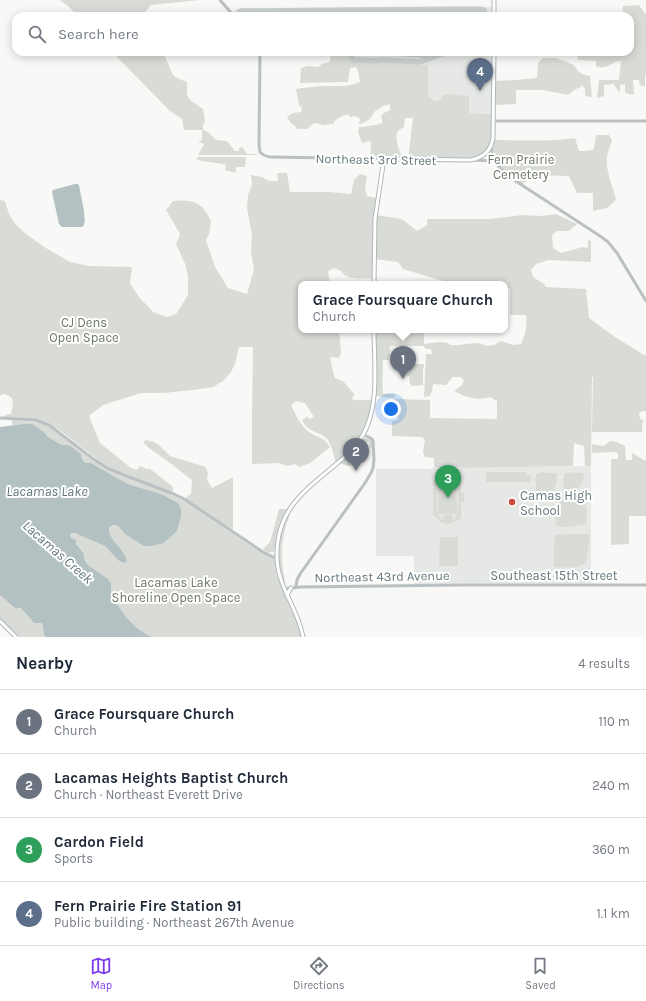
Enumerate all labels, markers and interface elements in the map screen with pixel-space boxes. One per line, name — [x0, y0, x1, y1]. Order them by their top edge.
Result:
search box — [12, 12, 634, 56]
icon: search — [26, 23, 48, 45]
text: Search here — [58, 25, 139, 43]
pin: 4 — [467, 58, 493, 91]
street label: Northeast 3rd Street — [315, 151, 437, 168]
park label: Fern Prairie Cemetery — [488, 152, 555, 182]
popup — [298, 281, 508, 333]
text: Grace Foursquare Church — [313, 291, 493, 309]
text: Church — [313, 309, 356, 324]
park label: CJ Dens Open Space — [49, 315, 119, 345]
pin: 1 — [390, 346, 416, 379]
your location — [381, 399, 401, 419]
pin: 2 — [343, 438, 369, 471]
pin: 3 — [435, 465, 461, 498]
water label: Lacamas Lake — [6, 483, 88, 500]
place label: Camas High School — [520, 488, 592, 518]
marker: Camas High School — [507, 497, 517, 507]
water label: Lacamas Creek — [19, 517, 97, 588]
street label: Northeast 43rd Avenue — [314, 568, 450, 585]
street label: Southeast 15th Street — [490, 568, 618, 583]
park label: Lacamas Lake Shoreline Open Space — [112, 575, 241, 605]
text: Nearby — [16, 653, 73, 673]
text: 4 results — [578, 656, 630, 671]
text: Grace Foursquare Church — [54, 705, 234, 723]
text: 1 — [27, 714, 31, 729]
text: 110 m — [598, 714, 630, 729]
text: Church — [54, 723, 97, 738]
text: Lacamas Heights Baptist Church — [54, 769, 288, 787]
text: 2 — [25, 778, 33, 793]
text: 240 m — [592, 778, 630, 793]
text: Church · Northeast Everett Drive — [54, 787, 243, 802]
text: Cardon Field — [54, 833, 144, 851]
text: 3 — [25, 842, 33, 857]
text: 360 m — [592, 842, 630, 857]
text: Sports — [54, 851, 93, 866]
text: Fern Prairie Fire Station 91 — [54, 897, 242, 915]
text: 4 — [25, 906, 33, 921]
text: 1.1 km — [597, 906, 630, 921]
text: Public building · Northeast 267th Avenue — [54, 915, 294, 930]
tab: Map — [90, 955, 112, 992]
tab: Directions — [293, 955, 345, 992]
tab: Saved — [525, 955, 556, 992]

